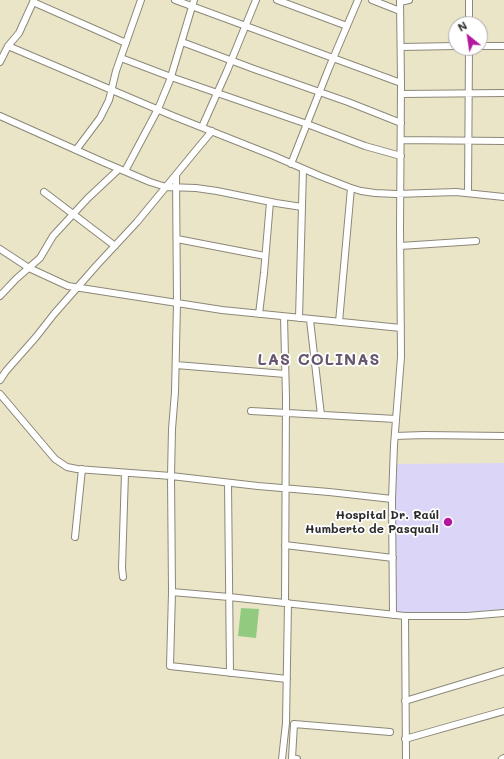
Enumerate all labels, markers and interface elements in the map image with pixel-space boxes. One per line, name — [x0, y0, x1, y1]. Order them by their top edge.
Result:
north arrow — [448, 16, 488, 56]
text: N — [455, 17, 470, 35]
district label: LAS COLINAS — [258, 350, 380, 370]
place label: Hospital Dr. Raúl Humberto de Pasquali — [305, 508, 439, 536]
marker: Hospital Dr. Raúl Humberto de Pasquali — [442, 516, 454, 528]

